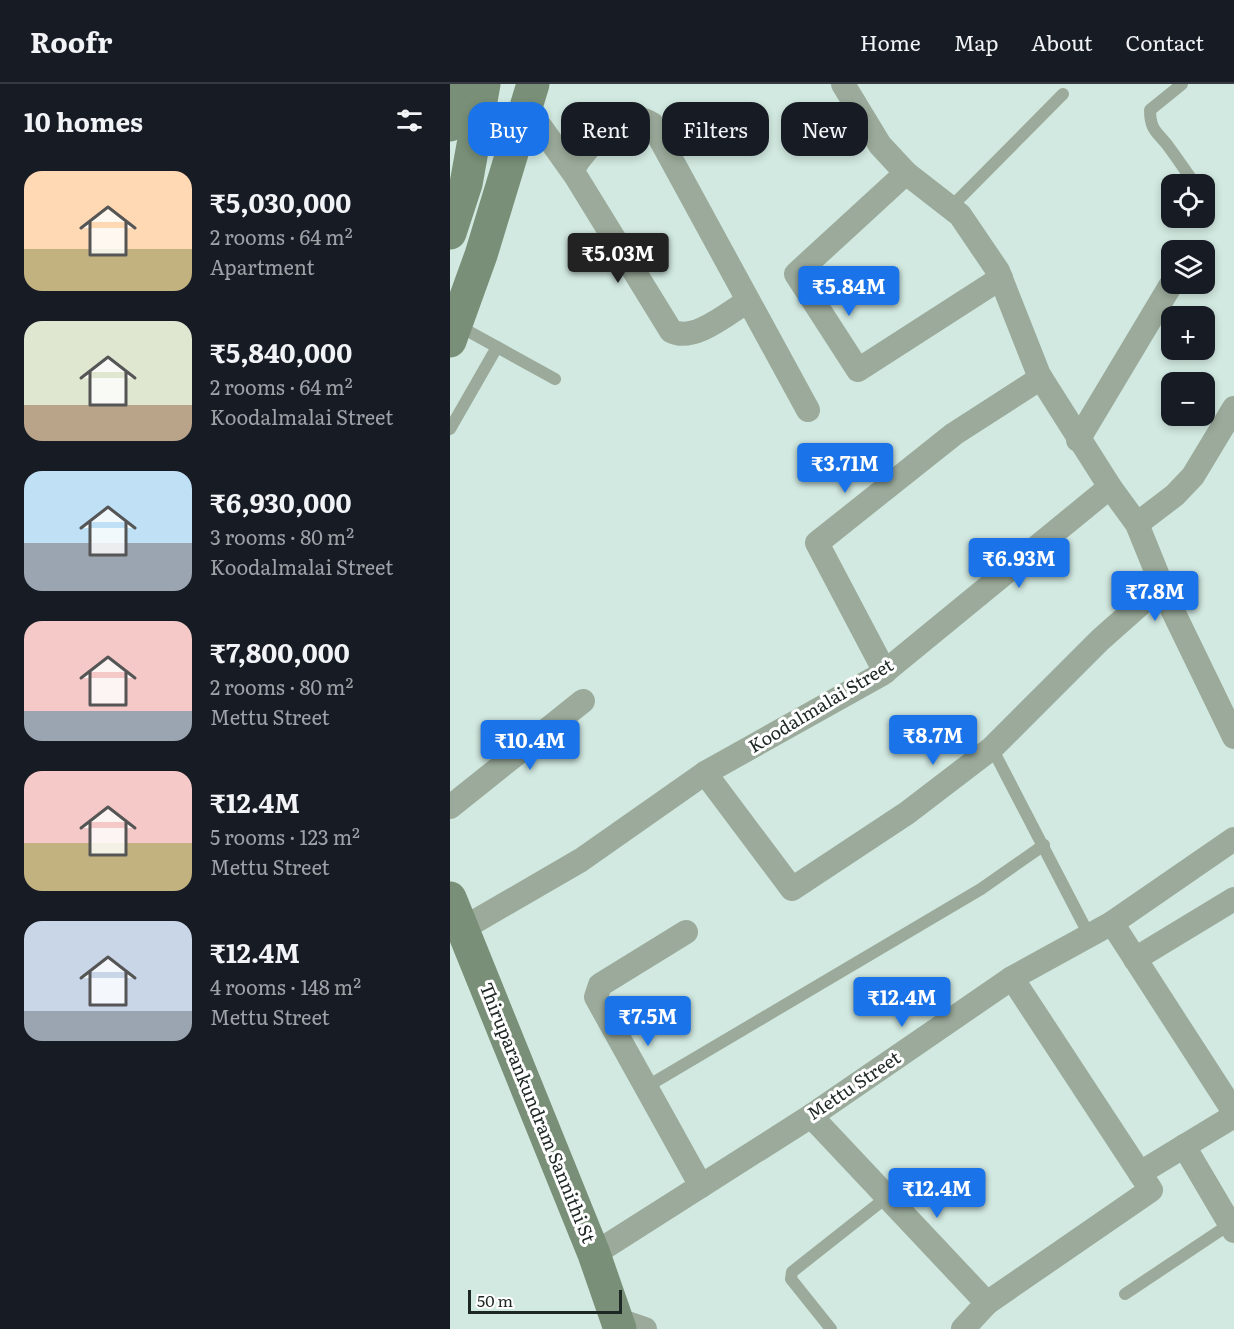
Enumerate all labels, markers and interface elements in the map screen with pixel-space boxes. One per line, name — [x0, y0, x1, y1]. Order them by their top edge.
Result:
text: Roofr — [30, 20, 112, 62]
text: Home — [860, 26, 921, 57]
text: Map — [954, 26, 998, 57]
text: About — [1031, 26, 1093, 57]
text: Contact — [1126, 26, 1204, 57]
text: 10 homes — [24, 101, 143, 140]
chip: Buy — [468, 102, 549, 156]
chip: Rent — [561, 102, 650, 156]
chip: Filters — [662, 102, 769, 156]
chip: New — [781, 102, 868, 156]
icon: filters — [393, 104, 426, 137]
map controls — [1161, 174, 1215, 426]
button: locate — [1161, 174, 1215, 228]
text: ₹5,030,000 — [210, 182, 351, 221]
icon: home — [72, 195, 144, 267]
text: 2 rooms · 64 m² — [210, 221, 353, 251]
pin: ₹5.03M — [569, 233, 667, 284]
text: ₹5.03M — [582, 237, 654, 267]
button: layers — [1161, 240, 1215, 294]
text: Apartment — [210, 251, 315, 281]
pin: ₹5.84M — [800, 266, 898, 317]
text: ₹5.84M — [812, 270, 886, 300]
button: + — [1161, 306, 1215, 360]
text: ₹5,840,000 — [210, 332, 352, 371]
icon: home — [72, 345, 144, 417]
text: 2 rooms · 64 m² — [210, 371, 353, 401]
button: − — [1161, 372, 1215, 426]
text: Koodalmalai Street — [210, 401, 393, 431]
pin: ₹3.71M — [796, 443, 894, 494]
text: ₹3.71M — [811, 447, 879, 477]
text: ₹6,930,000 — [210, 482, 351, 521]
icon: home — [72, 495, 144, 567]
text: 3 rooms · 80 m² — [210, 521, 354, 551]
pin: ₹6.93M — [970, 538, 1068, 589]
text: ₹6.93M — [983, 542, 1055, 572]
text: Koodalmalai Street — [210, 551, 393, 581]
pin: ₹7.8M — [1113, 571, 1197, 622]
text: ₹7.8M — [1125, 575, 1185, 605]
text: ₹7,800,000 — [210, 632, 350, 671]
icon: home — [72, 645, 144, 717]
street label: Koodalmalai Street — [743, 650, 898, 759]
text: 2 rooms · 80 m² — [210, 671, 353, 701]
text: Mettu Street — [210, 701, 330, 731]
pin: ₹8.7M — [891, 715, 975, 766]
text: ₹8.7M — [903, 719, 963, 749]
pin: ₹10.4M — [481, 720, 579, 771]
text: ₹10.4M — [495, 724, 565, 754]
text: ₹12.4M — [210, 782, 300, 821]
icon: home — [72, 795, 144, 867]
text: 5 rooms · 123 m² — [210, 821, 360, 851]
text: Mettu Street — [210, 851, 330, 881]
text: ₹12.4M — [210, 932, 300, 971]
icon: home — [72, 945, 144, 1017]
text: 4 rooms · 148 m² — [210, 971, 361, 1001]
pin: ₹12.4M — [853, 977, 951, 1028]
street label: Thiruparankundram Sannithi St — [474, 978, 603, 1247]
text: ₹12.4M — [867, 981, 937, 1011]
pin: ₹7.5M — [606, 996, 690, 1047]
text: ₹7.5M — [619, 1000, 677, 1030]
text: Mettu Street — [210, 1001, 330, 1031]
street label: Mettu Street — [801, 1043, 906, 1126]
pin: ₹12.4M — [888, 1168, 986, 1219]
text: ₹12.4M — [902, 1172, 972, 1202]
scale bar — [468, 1287, 622, 1314]
text: 50 m — [477, 1288, 513, 1312]

